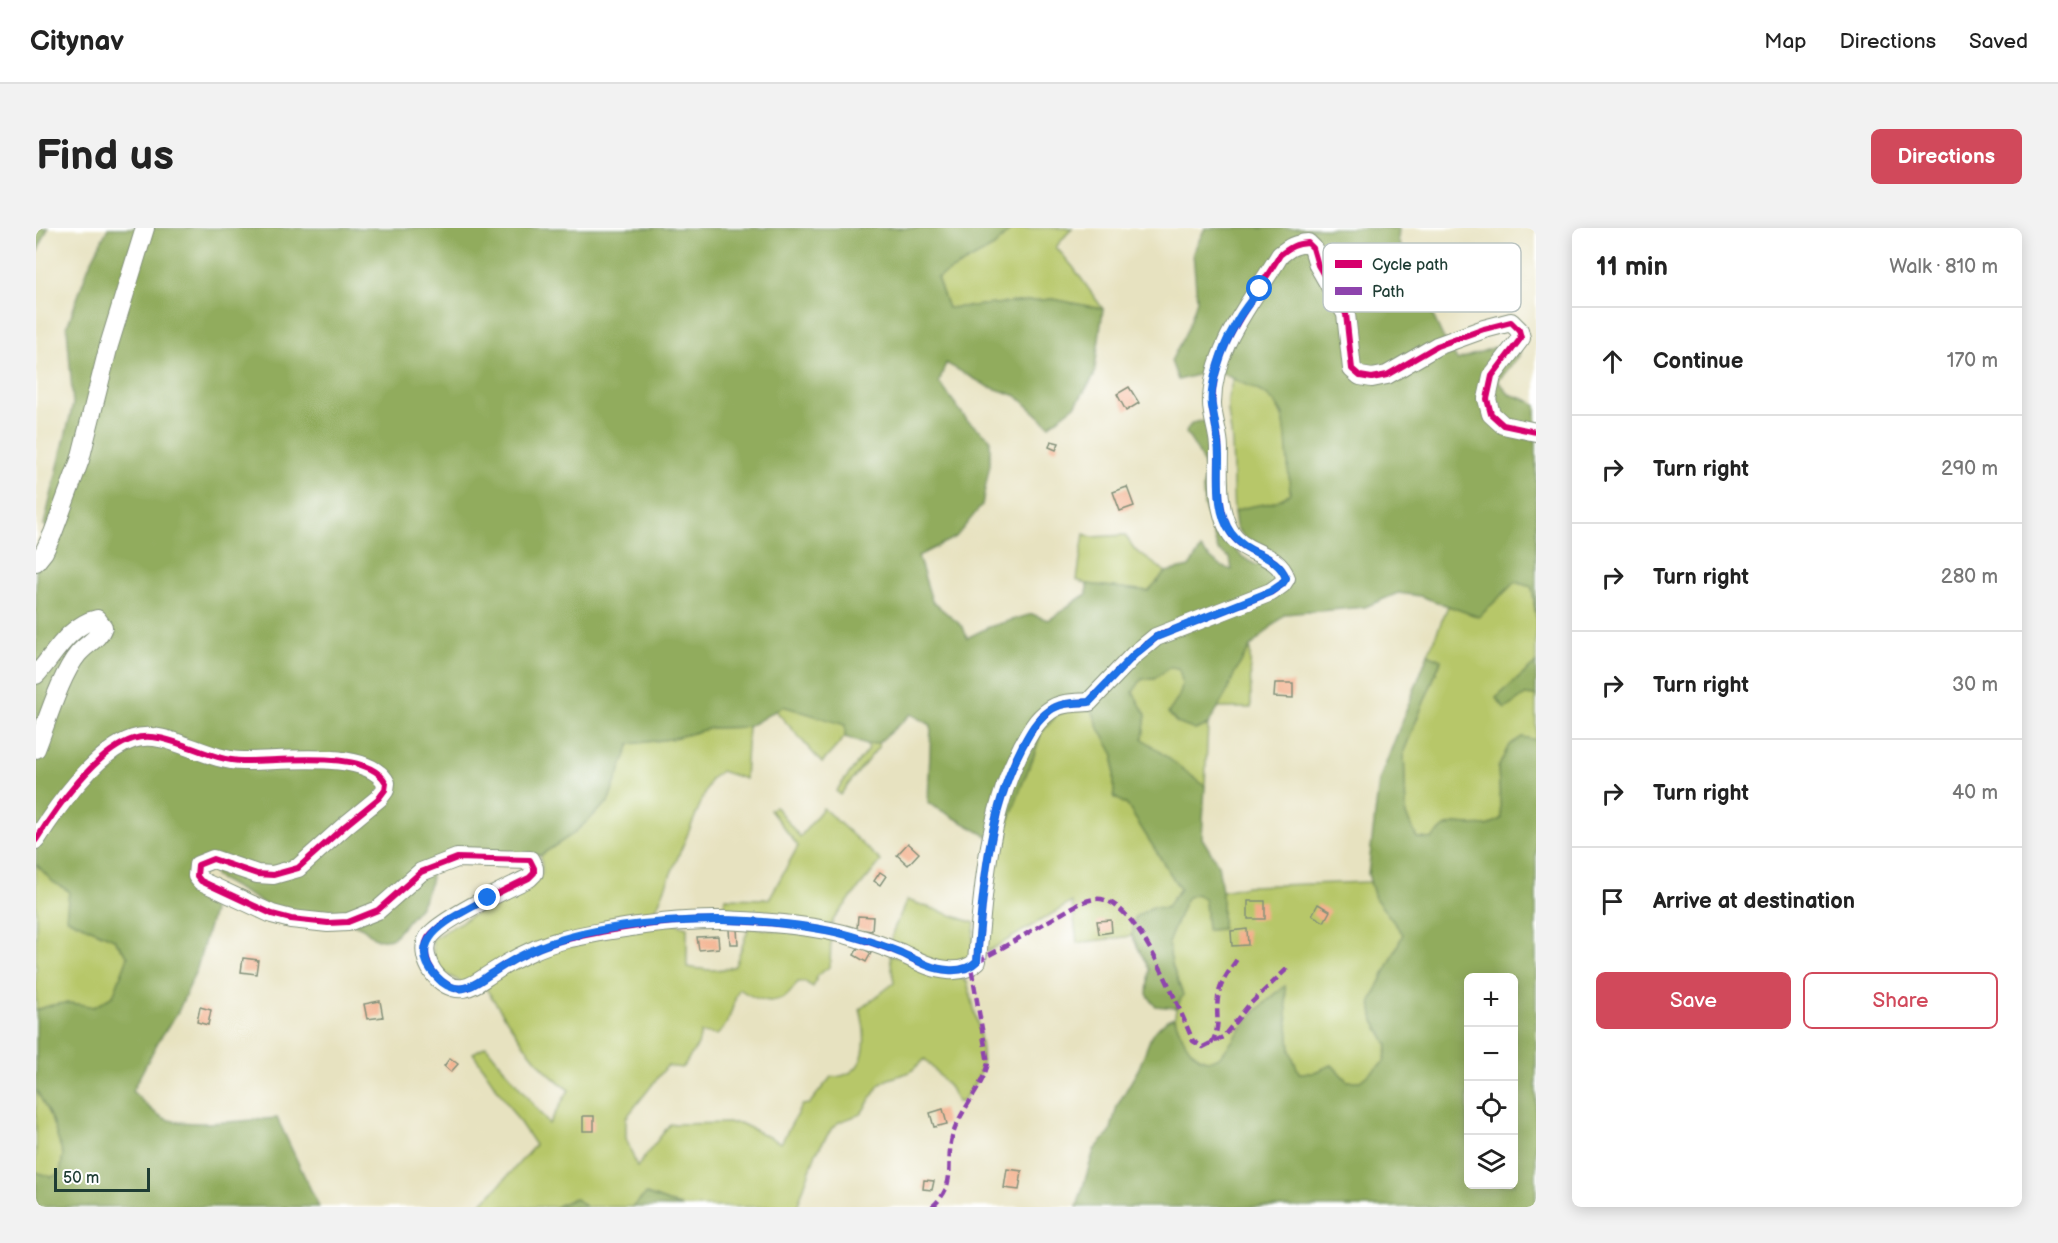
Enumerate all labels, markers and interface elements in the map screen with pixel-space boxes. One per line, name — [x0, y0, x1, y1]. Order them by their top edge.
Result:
text: Citynav — [30, 25, 124, 58]
text: Map — [1764, 29, 1807, 54]
text: Directions — [1840, 29, 1936, 54]
text: Saved — [1969, 29, 2028, 54]
button: Directions — [1871, 129, 2022, 184]
text: Find us — [36, 131, 174, 182]
legend — [1323, 243, 1521, 312]
text: 11 min — [1596, 252, 1668, 283]
text: Walk · 810 m — [1889, 255, 1998, 279]
text: Cycle path — [1372, 256, 1448, 275]
route start — [1246, 275, 1272, 301]
text: Path — [1372, 283, 1404, 302]
icon: ahead — [1596, 345, 1629, 378]
text: Continue — [1653, 348, 1743, 375]
text: 170 m — [1947, 349, 1998, 373]
icon: right — [1596, 453, 1629, 486]
text: Turn right — [1653, 456, 1749, 483]
text: 290 m — [1941, 457, 1998, 481]
icon: right — [1596, 561, 1629, 594]
text: Turn right — [1653, 564, 1749, 591]
text: 280 m — [1941, 565, 1998, 589]
icon: right — [1596, 669, 1629, 702]
text: Turn right — [1653, 672, 1749, 699]
text: 30 m — [1952, 673, 1998, 697]
icon: right — [1596, 777, 1629, 810]
text: Turn right — [1653, 780, 1749, 807]
text: 40 m — [1952, 781, 1998, 805]
route end — [474, 884, 500, 910]
icon: arrive — [1596, 885, 1629, 918]
text: Arrive at destination — [1653, 888, 1855, 915]
button: Save — [1596, 972, 1791, 1029]
button: Share — [1803, 972, 1998, 1029]
map controls — [1464, 973, 1518, 1189]
button: + — [1464, 973, 1518, 1027]
button: − — [1464, 1027, 1518, 1081]
button: locate — [1464, 1081, 1518, 1135]
button: layers — [1464, 1135, 1518, 1189]
scale bar — [54, 1165, 150, 1192]
text: 50 m — [63, 1169, 99, 1188]

